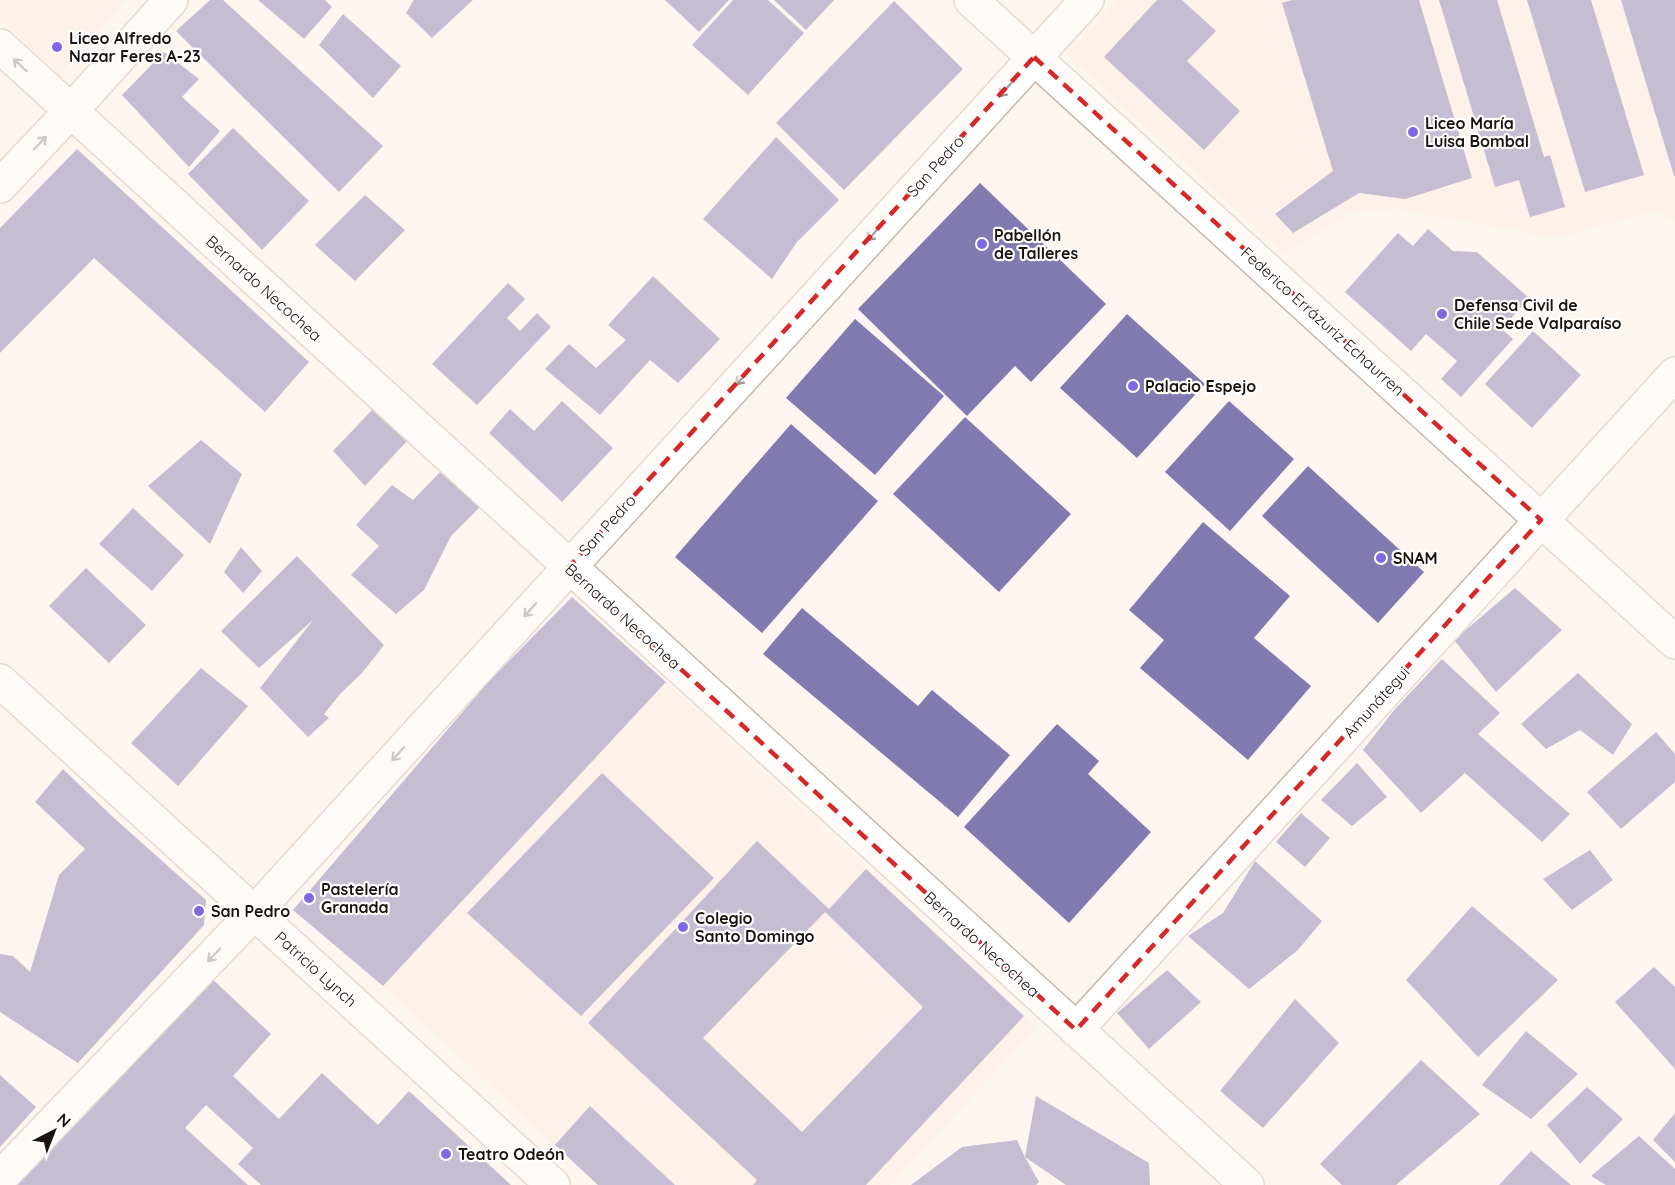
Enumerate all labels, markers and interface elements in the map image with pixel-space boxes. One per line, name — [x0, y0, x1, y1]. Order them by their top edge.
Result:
place label: Liceo Alfredo Nazar Feres A-23 — [69, 28, 201, 66]
marker: Liceo Alfredo Nazar Feres A-23 — [50, 40, 64, 54]
one-way arrow — [13, 58, 28, 72]
one-way arrow — [998, 82, 1012, 97]
place label: Liceo María Luisa Bombal — [1425, 113, 1529, 151]
marker: Liceo María Luisa Bombal — [1406, 125, 1420, 139]
street label: San Pedro — [902, 131, 968, 201]
one-way arrow — [33, 136, 48, 151]
place label: Pabellón de Talleres — [994, 225, 1078, 263]
one-way arrow — [866, 226, 880, 241]
street label: Bernardo Necochea — [202, 231, 326, 345]
marker: Pabellón de Talleres — [975, 237, 989, 251]
street label: Federico Errázuriz Echaurren — [1237, 242, 1409, 400]
place label: Defensa Civil de Chile Sede Valparaíso — [1454, 295, 1622, 333]
marker: Defensa Civil de Chile Sede Valparaíso — [1435, 307, 1449, 321]
one-way arrow — [735, 370, 749, 385]
place label: Palacio Espejo — [1145, 376, 1256, 396]
marker: Palacio Espejo — [1126, 379, 1140, 393]
street label: San Pedro — [574, 490, 640, 560]
place label: SNAM — [1393, 548, 1438, 568]
marker: SNAM — [1374, 551, 1388, 565]
street label: Bernardo Necochea — [561, 559, 685, 673]
one-way arrow — [523, 603, 537, 618]
street label: Amunátegui — [1339, 662, 1413, 742]
one-way arrow — [391, 747, 405, 762]
place label: Pastelería Granada — [321, 879, 399, 917]
street label: Bernardo Necochea — [920, 887, 1044, 1001]
marker: Pastelería Granada — [302, 891, 316, 905]
place label: San Pedro — [211, 901, 290, 921]
marker: San Pedro — [192, 904, 206, 918]
place label: Colegio Santo Domingo — [695, 908, 815, 946]
marker: Colegio Santo Domingo — [676, 920, 690, 934]
street label: Patricio Lynch — [271, 927, 361, 1011]
one-way arrow — [206, 947, 221, 962]
north arrow — [24, 1101, 84, 1161]
text: N — [53, 1108, 75, 1131]
place label: Teatro Odeón — [458, 1144, 565, 1164]
marker: Teatro Odeón — [439, 1147, 453, 1161]

